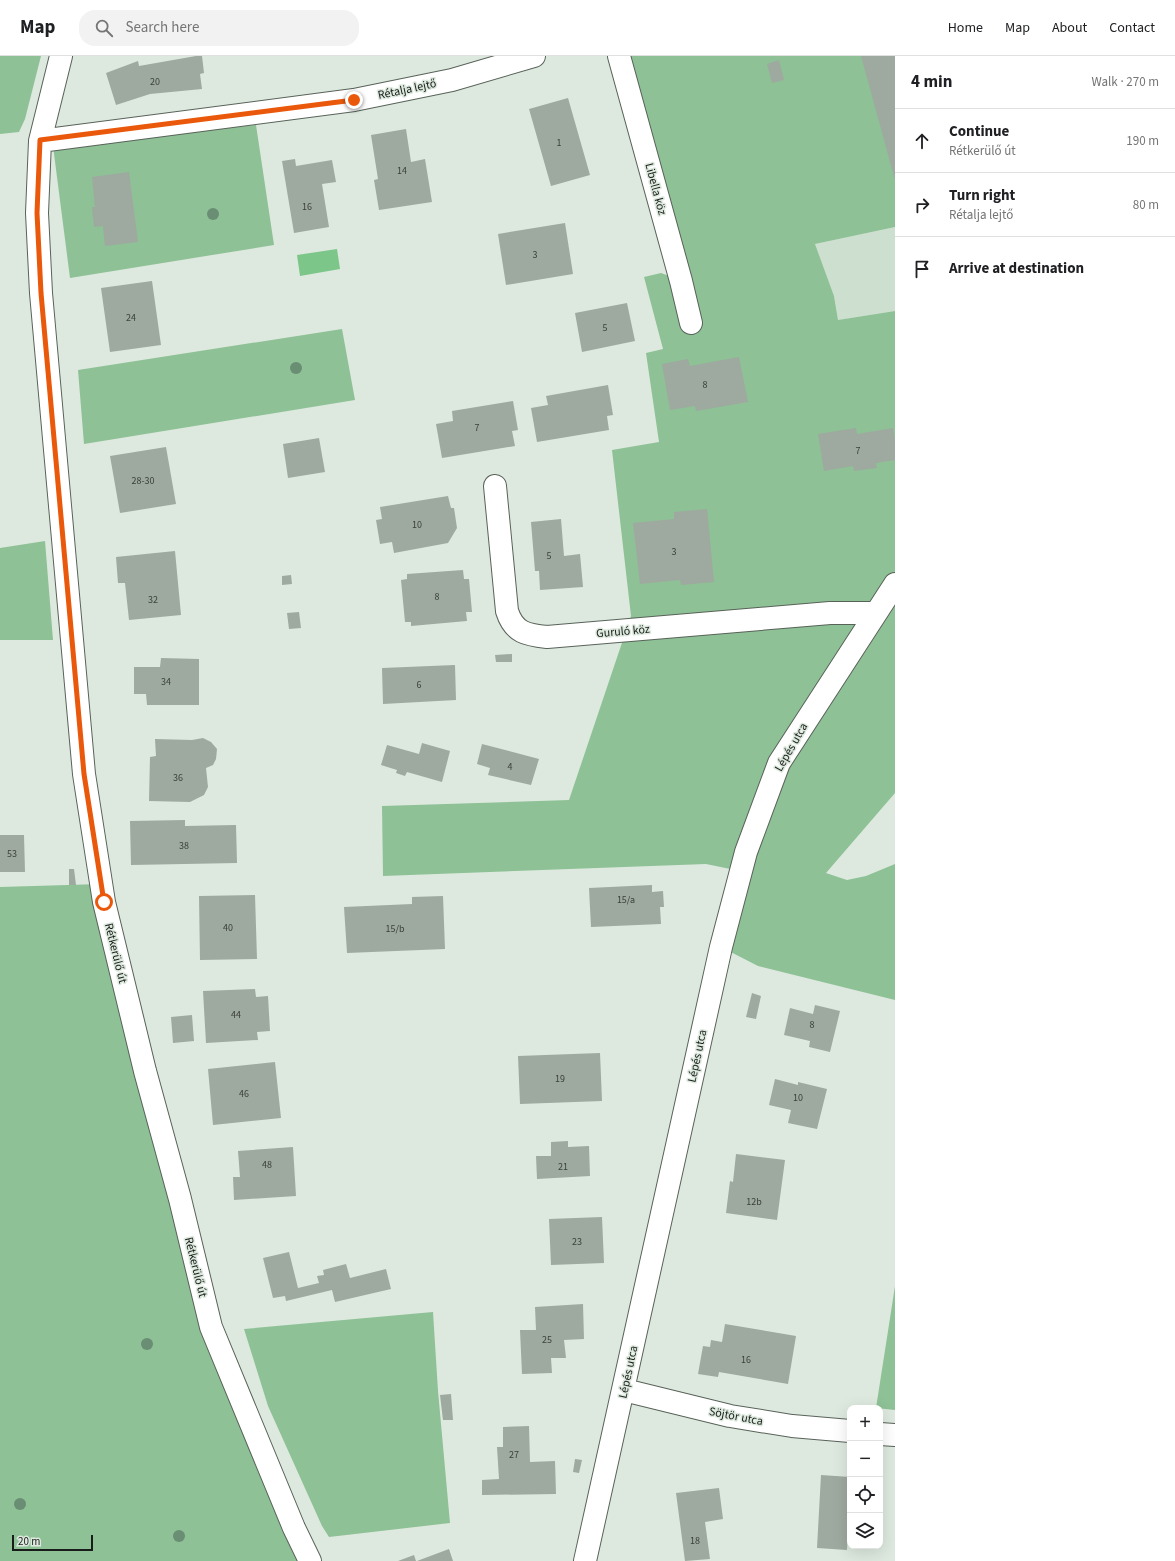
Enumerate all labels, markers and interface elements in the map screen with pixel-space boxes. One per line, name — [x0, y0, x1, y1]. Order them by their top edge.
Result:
search box — [79, 10, 359, 46]
text: Map — [20, 14, 55, 41]
icon: search — [93, 17, 115, 39]
text: Search here — [125, 17, 199, 38]
text: Home — [948, 18, 983, 38]
text: Map — [1005, 18, 1030, 38]
text: About — [1052, 18, 1087, 38]
text: Contact — [1109, 18, 1155, 38]
text: 4 min — [911, 70, 952, 94]
text: Walk · 270 m — [1091, 73, 1159, 91]
house number: 20 — [150, 75, 160, 89]
street label: Rétalja lejtő — [376, 75, 438, 104]
route end — [345, 91, 363, 109]
text: Continue — [949, 121, 1009, 142]
icon: ahead — [911, 130, 933, 152]
text: 190 m — [1126, 132, 1159, 150]
house number: 1 — [557, 136, 562, 150]
text: Rétkerülő út — [949, 142, 1016, 160]
street label: Libella köz — [640, 161, 671, 217]
house number: 14 — [397, 164, 407, 178]
text: Turn right — [949, 185, 1015, 206]
icon: right — [911, 194, 933, 216]
text: 80 m — [1133, 196, 1159, 214]
house number: 16 — [302, 200, 312, 214]
text: Rétalja lejtő — [949, 206, 1013, 224]
house number: 3 — [533, 248, 538, 262]
icon: arrive — [911, 258, 933, 280]
text: Arrive at destination — [949, 258, 1084, 279]
house number: 24 — [126, 311, 136, 325]
house number: 5 — [603, 321, 608, 335]
house number: 8 — [703, 378, 708, 392]
house number: 7 — [475, 421, 480, 435]
house number: 7 — [856, 444, 861, 458]
house number: 28-30 — [132, 474, 155, 488]
house number: 10 — [412, 518, 422, 532]
house number: 3 — [672, 545, 677, 559]
house number: 5 — [547, 549, 552, 563]
house number: 8 — [435, 590, 440, 604]
house number: 32 — [148, 593, 158, 607]
street label: Guruló köz — [595, 621, 651, 642]
house number: 34 — [161, 675, 171, 689]
house number: 6 — [417, 678, 422, 692]
street label: Lépés utca — [771, 720, 812, 775]
house number: 4 — [508, 760, 513, 774]
house number: 36 — [173, 771, 183, 785]
house number: 38 — [179, 839, 189, 853]
house number: 53 — [7, 847, 17, 861]
route start — [95, 893, 113, 911]
house number: 15/a — [617, 893, 635, 907]
street label: Rétkerülő út — [100, 921, 131, 985]
house number: 40 — [223, 921, 233, 935]
house number: 15/b — [386, 922, 405, 936]
house number: 44 — [231, 1008, 241, 1022]
house number: 8 — [810, 1018, 815, 1032]
street label: Lépés utca — [684, 1028, 711, 1084]
house number: 19 — [555, 1072, 565, 1086]
house number: 46 — [239, 1087, 249, 1101]
house number: 10 — [793, 1091, 803, 1105]
house number: 48 — [262, 1158, 272, 1172]
house number: 21 — [558, 1160, 568, 1174]
house number: 12b — [746, 1195, 762, 1209]
street label: Rétkerülő út — [180, 1235, 211, 1299]
house number: 23 — [572, 1235, 582, 1249]
house number: 25 — [542, 1333, 552, 1347]
street label: Lépés utca — [615, 1344, 642, 1400]
house number: 16 — [741, 1353, 751, 1367]
street label: Söjtör utca — [707, 1403, 764, 1430]
map controls — [847, 1405, 883, 1549]
button: + — [847, 1405, 883, 1441]
button: − — [847, 1441, 883, 1477]
house number: 27 — [509, 1448, 519, 1462]
button: locate — [847, 1477, 883, 1513]
button: layers — [847, 1513, 883, 1549]
scale bar — [12, 1533, 93, 1552]
text: 20 m — [18, 1534, 40, 1549]
house number: 18 — [690, 1534, 700, 1548]

